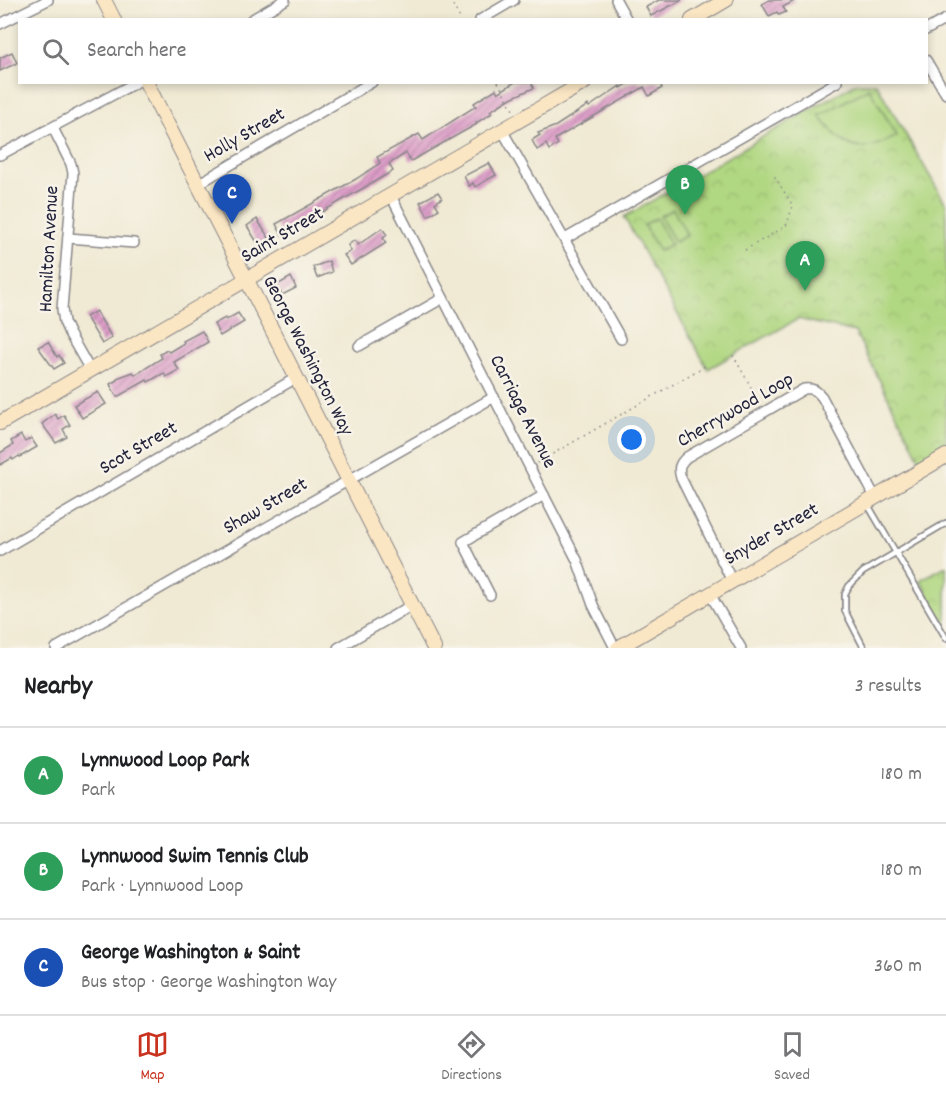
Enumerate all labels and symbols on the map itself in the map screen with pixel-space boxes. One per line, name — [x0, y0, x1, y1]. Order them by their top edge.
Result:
street label: Holly Street — [199, 101, 291, 171]
pin: B — [666, 166, 704, 215]
pin: C — [212, 174, 252, 224]
street label: Hamilton Avenue — [33, 185, 67, 313]
street label: Saint Street — [236, 201, 330, 271]
pin: A — [786, 242, 824, 291]
street label: George Washington Way — [254, 271, 360, 442]
street label: Carriage Avenue — [481, 350, 563, 474]
street label: Cherrywood Loop — [672, 366, 800, 456]
street label: Scot Street — [95, 415, 183, 483]
your location — [617, 425, 646, 454]
street label: Shaw Street — [219, 472, 313, 542]
street label: Snyder Street — [720, 497, 824, 573]

